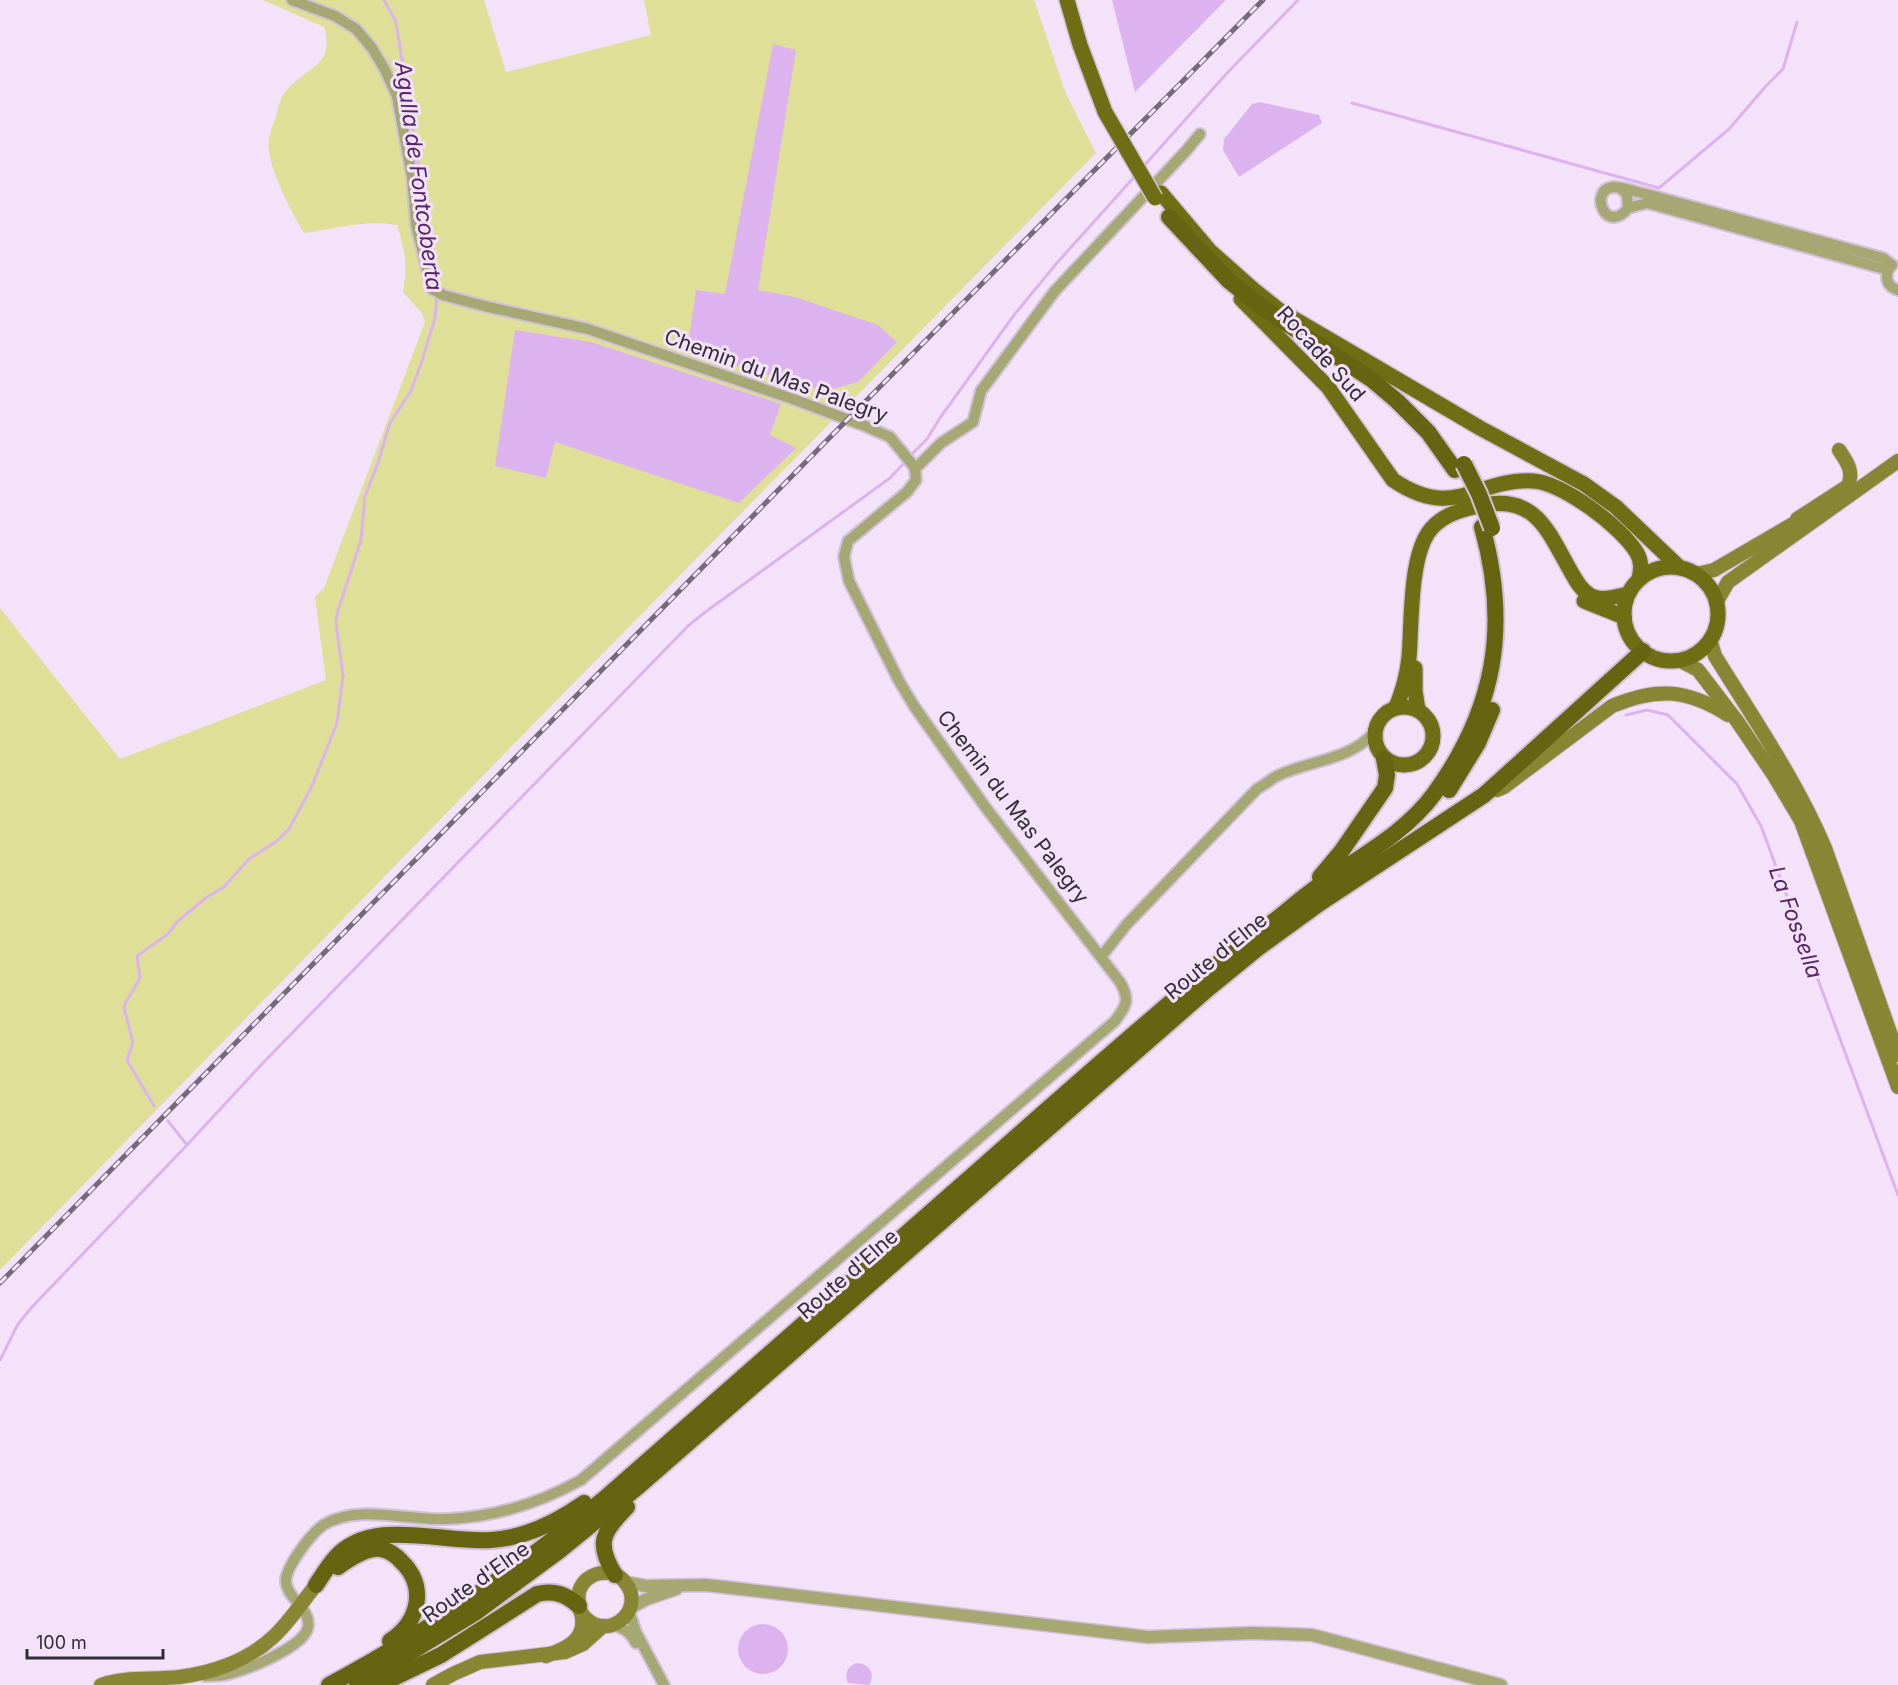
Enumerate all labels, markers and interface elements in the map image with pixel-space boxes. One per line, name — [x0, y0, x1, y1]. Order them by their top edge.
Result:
water label: Agulla de Fontcoberta — [390, 59, 448, 292]
street label: Rocade Sud — [1272, 301, 1371, 406]
street label: Chemin du Mas Palegry — [661, 323, 892, 428]
street label: Chemin du Mas Palegry — [932, 705, 1095, 909]
water label: La Fossella — [1764, 862, 1828, 982]
street label: Route d'Elne — [1159, 907, 1272, 1005]
street label: Route d'Elne — [792, 1223, 903, 1324]
street label: Route d'Elne — [418, 1536, 534, 1628]
scale bar — [27, 1622, 164, 1660]
text: 100 m — [36, 1632, 87, 1653]

